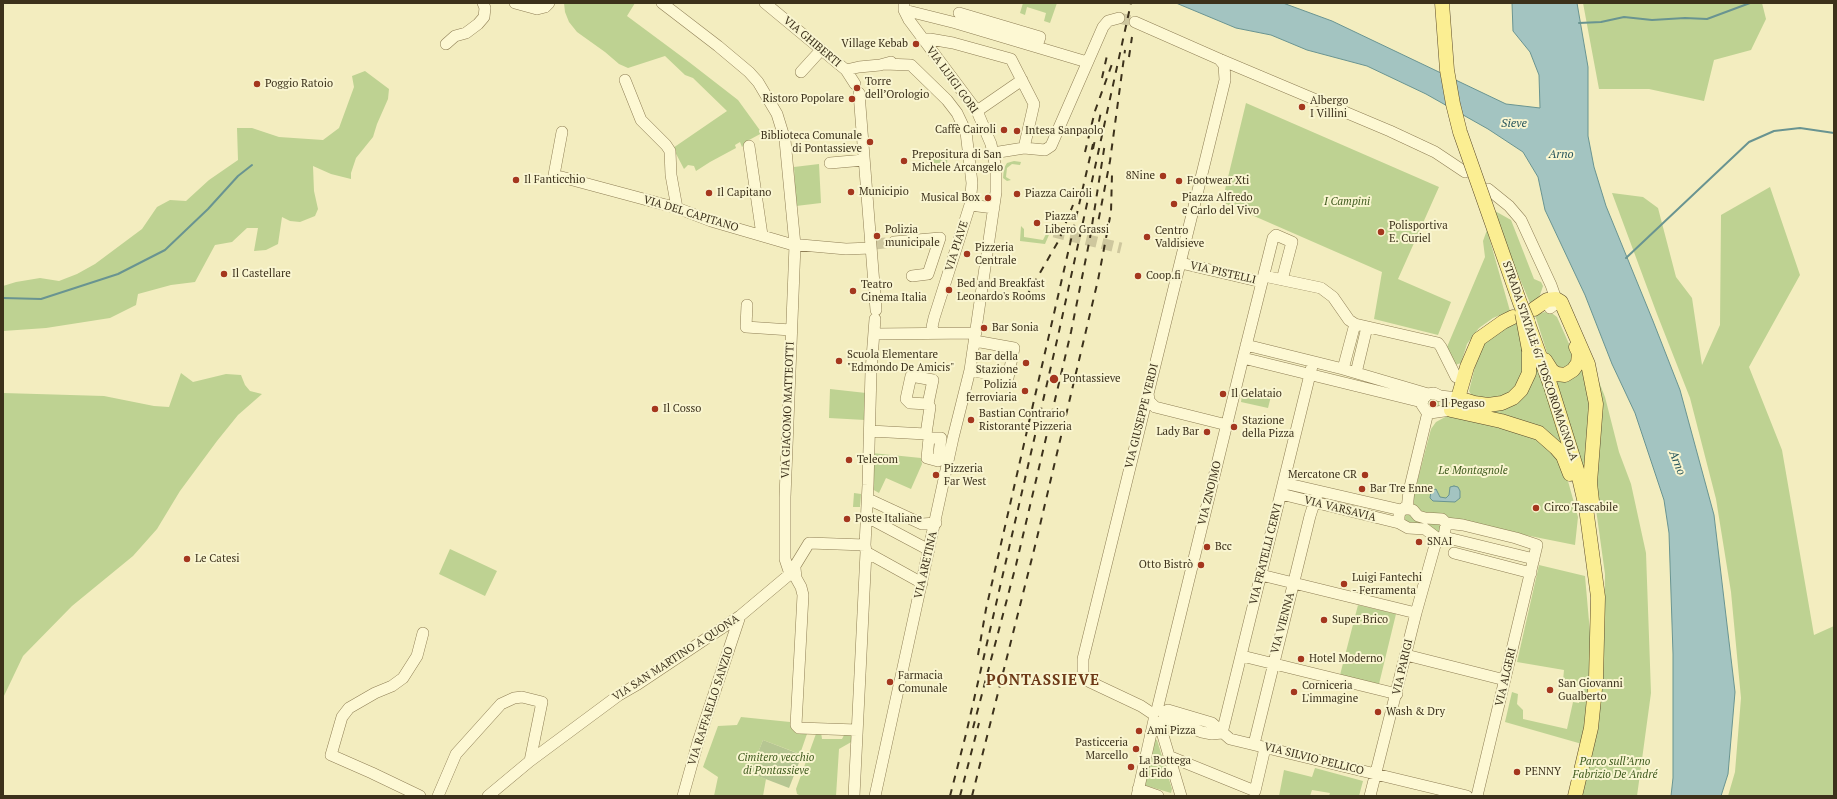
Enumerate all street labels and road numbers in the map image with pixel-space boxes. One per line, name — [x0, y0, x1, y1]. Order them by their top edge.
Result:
street label: VIA GHIBERTI — [780, 14, 844, 70]
street label: VIA LUIGI GORI — [923, 44, 981, 116]
street label: VIA DEL CAPITANO — [642, 193, 740, 235]
street label: VIA PIAVE — [943, 219, 971, 273]
street label: VIA PISTELLI — [1189, 259, 1257, 287]
street label: STRADA STATALE 67 TOSCOROMAGNOLA — [1500, 260, 1580, 462]
street label: VIA GIACOMO MATTEOTTI — [779, 341, 797, 479]
street label: VIA GIUSEPPE VERDI — [1123, 362, 1161, 470]
street label: VIA ZNOJMO — [1196, 459, 1224, 527]
street label: VIA VARSAVIA — [1303, 494, 1377, 524]
street label: VIA FRATELLI CERVI — [1247, 502, 1285, 606]
street label: VIA ARETINA — [912, 530, 940, 600]
street label: VIA VIENNA — [1268, 591, 1298, 655]
street label: VIA SAN MARTINO A QUONA — [610, 612, 742, 704]
street label: VIA PARIGI — [1390, 638, 1416, 696]
street label: VIA RAFFAELLO SANZIO — [686, 645, 736, 767]
street label: VIA ALGERI — [1493, 646, 1519, 708]
street label: VIA SILVIO PELLICO — [1263, 740, 1365, 778]

